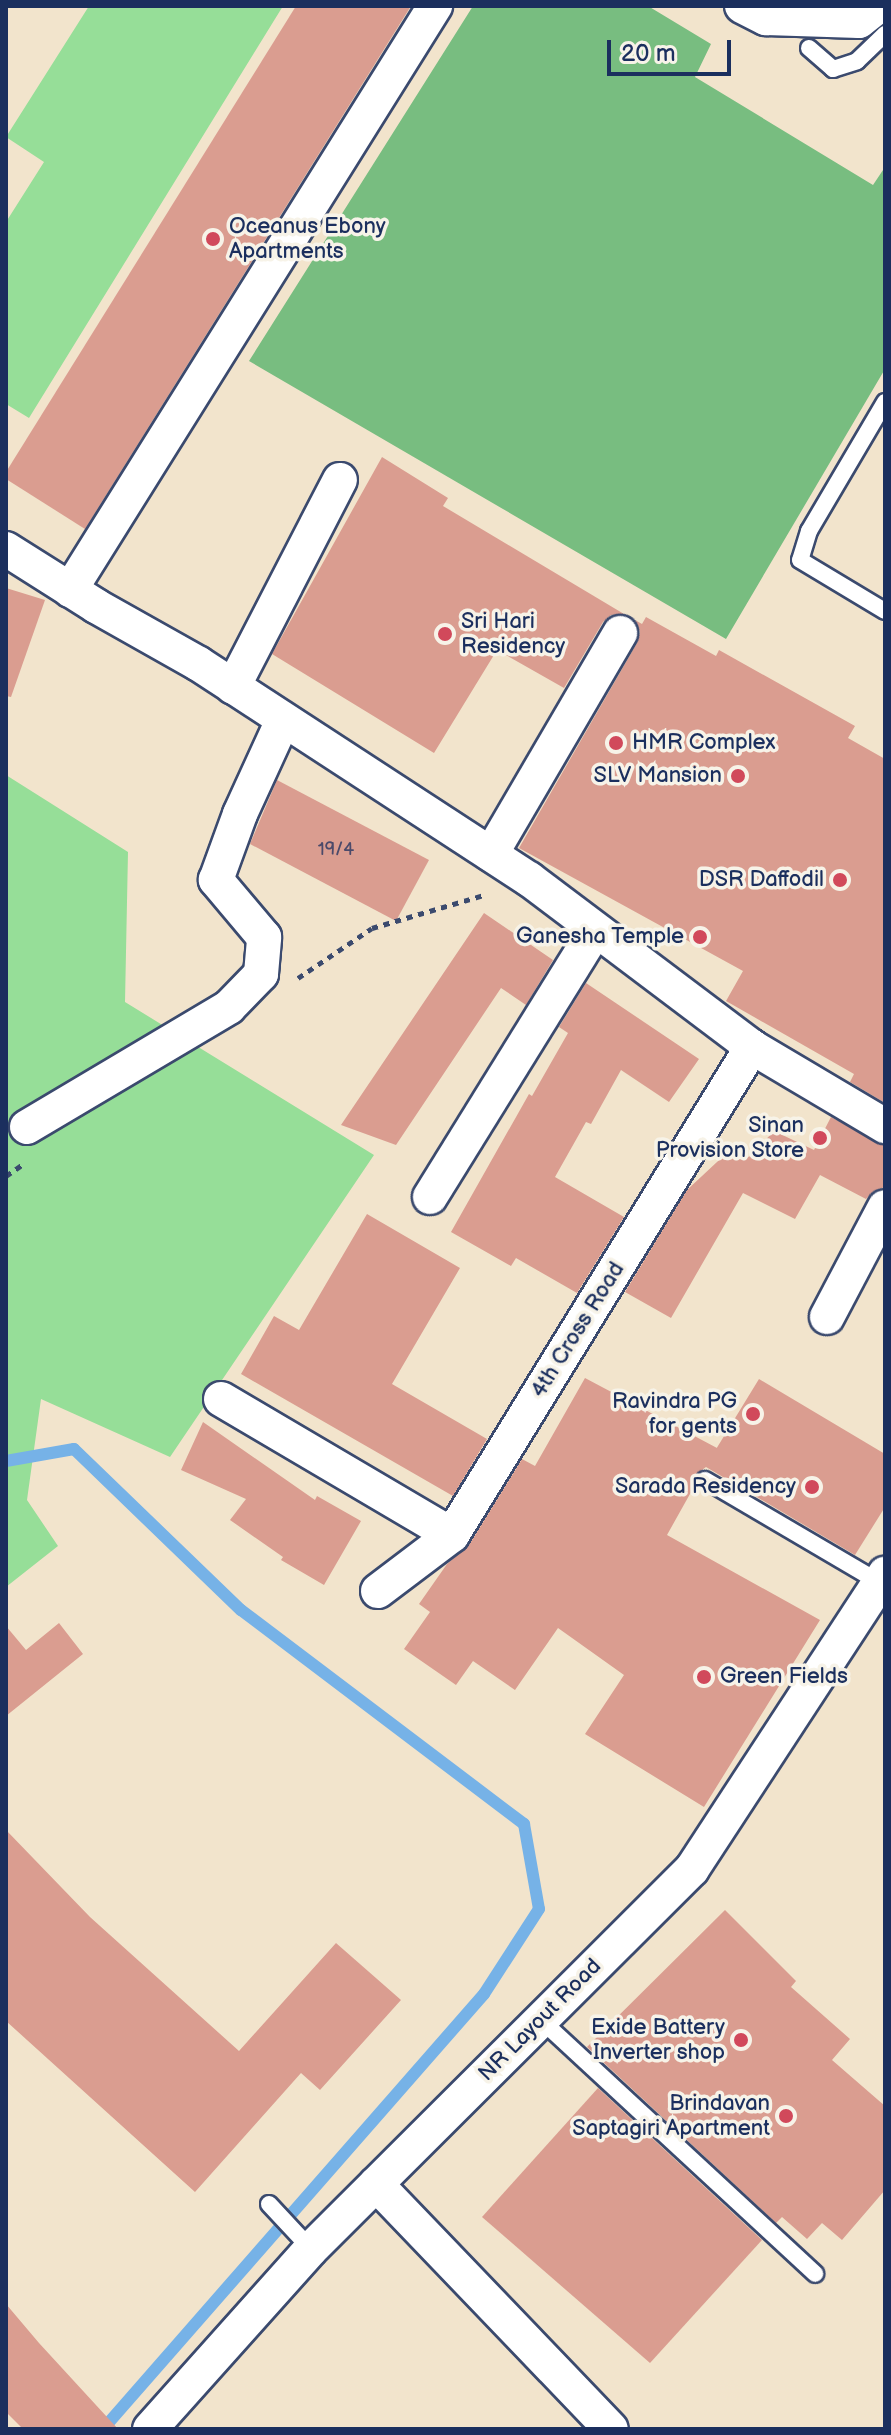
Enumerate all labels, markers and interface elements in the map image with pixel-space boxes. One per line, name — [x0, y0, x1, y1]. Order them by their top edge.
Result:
scale bar — [611, 24, 735, 74]
text: 20 m — [621, 39, 676, 68]
place label: Oceanus Ebony Apartments — [229, 213, 386, 264]
marker: Oceanus Ebony Apartments — [204, 230, 222, 248]
place label: Sri Hari Residency — [461, 608, 565, 660]
marker: Sri Hari Residency — [436, 625, 454, 643]
place label: HMR Complex — [632, 730, 776, 756]
marker: HMR Complex — [607, 734, 625, 752]
place label: SLV Mansion — [594, 763, 722, 789]
marker: SLV Mansion — [729, 767, 747, 785]
house number: 19/4 — [318, 839, 354, 861]
place label: DSR Daffodil — [699, 867, 824, 893]
marker: DSR Daffodil — [831, 871, 849, 889]
place label: Ganesha Temple — [515, 924, 684, 950]
marker: Ganesha Temple — [691, 928, 709, 946]
place label: Sinan Provision Store — [655, 1112, 804, 1164]
marker: Sinan Provision Store — [811, 1129, 829, 1147]
street label: 4th Cross Road — [526, 1257, 630, 1403]
place label: Ravindra PG for gents — [612, 1388, 737, 1440]
marker: Ravindra PG for gents — [744, 1405, 762, 1423]
place label: Sarada Residency — [615, 1474, 796, 1500]
marker: Sarada Residency — [803, 1478, 821, 1496]
place label: Green Fields — [720, 1664, 848, 1690]
marker: Green Fields — [695, 1668, 713, 1686]
street label: NR Layout Road — [473, 1953, 607, 2087]
place label: Exide Battery Inverter shop — [591, 2014, 725, 2066]
marker: Exide Battery Inverter shop — [732, 2031, 750, 2049]
place label: Brindavan Saptagiri Apartment — [572, 2090, 770, 2142]
marker: Brindavan Saptagiri Apartment — [777, 2107, 795, 2125]

